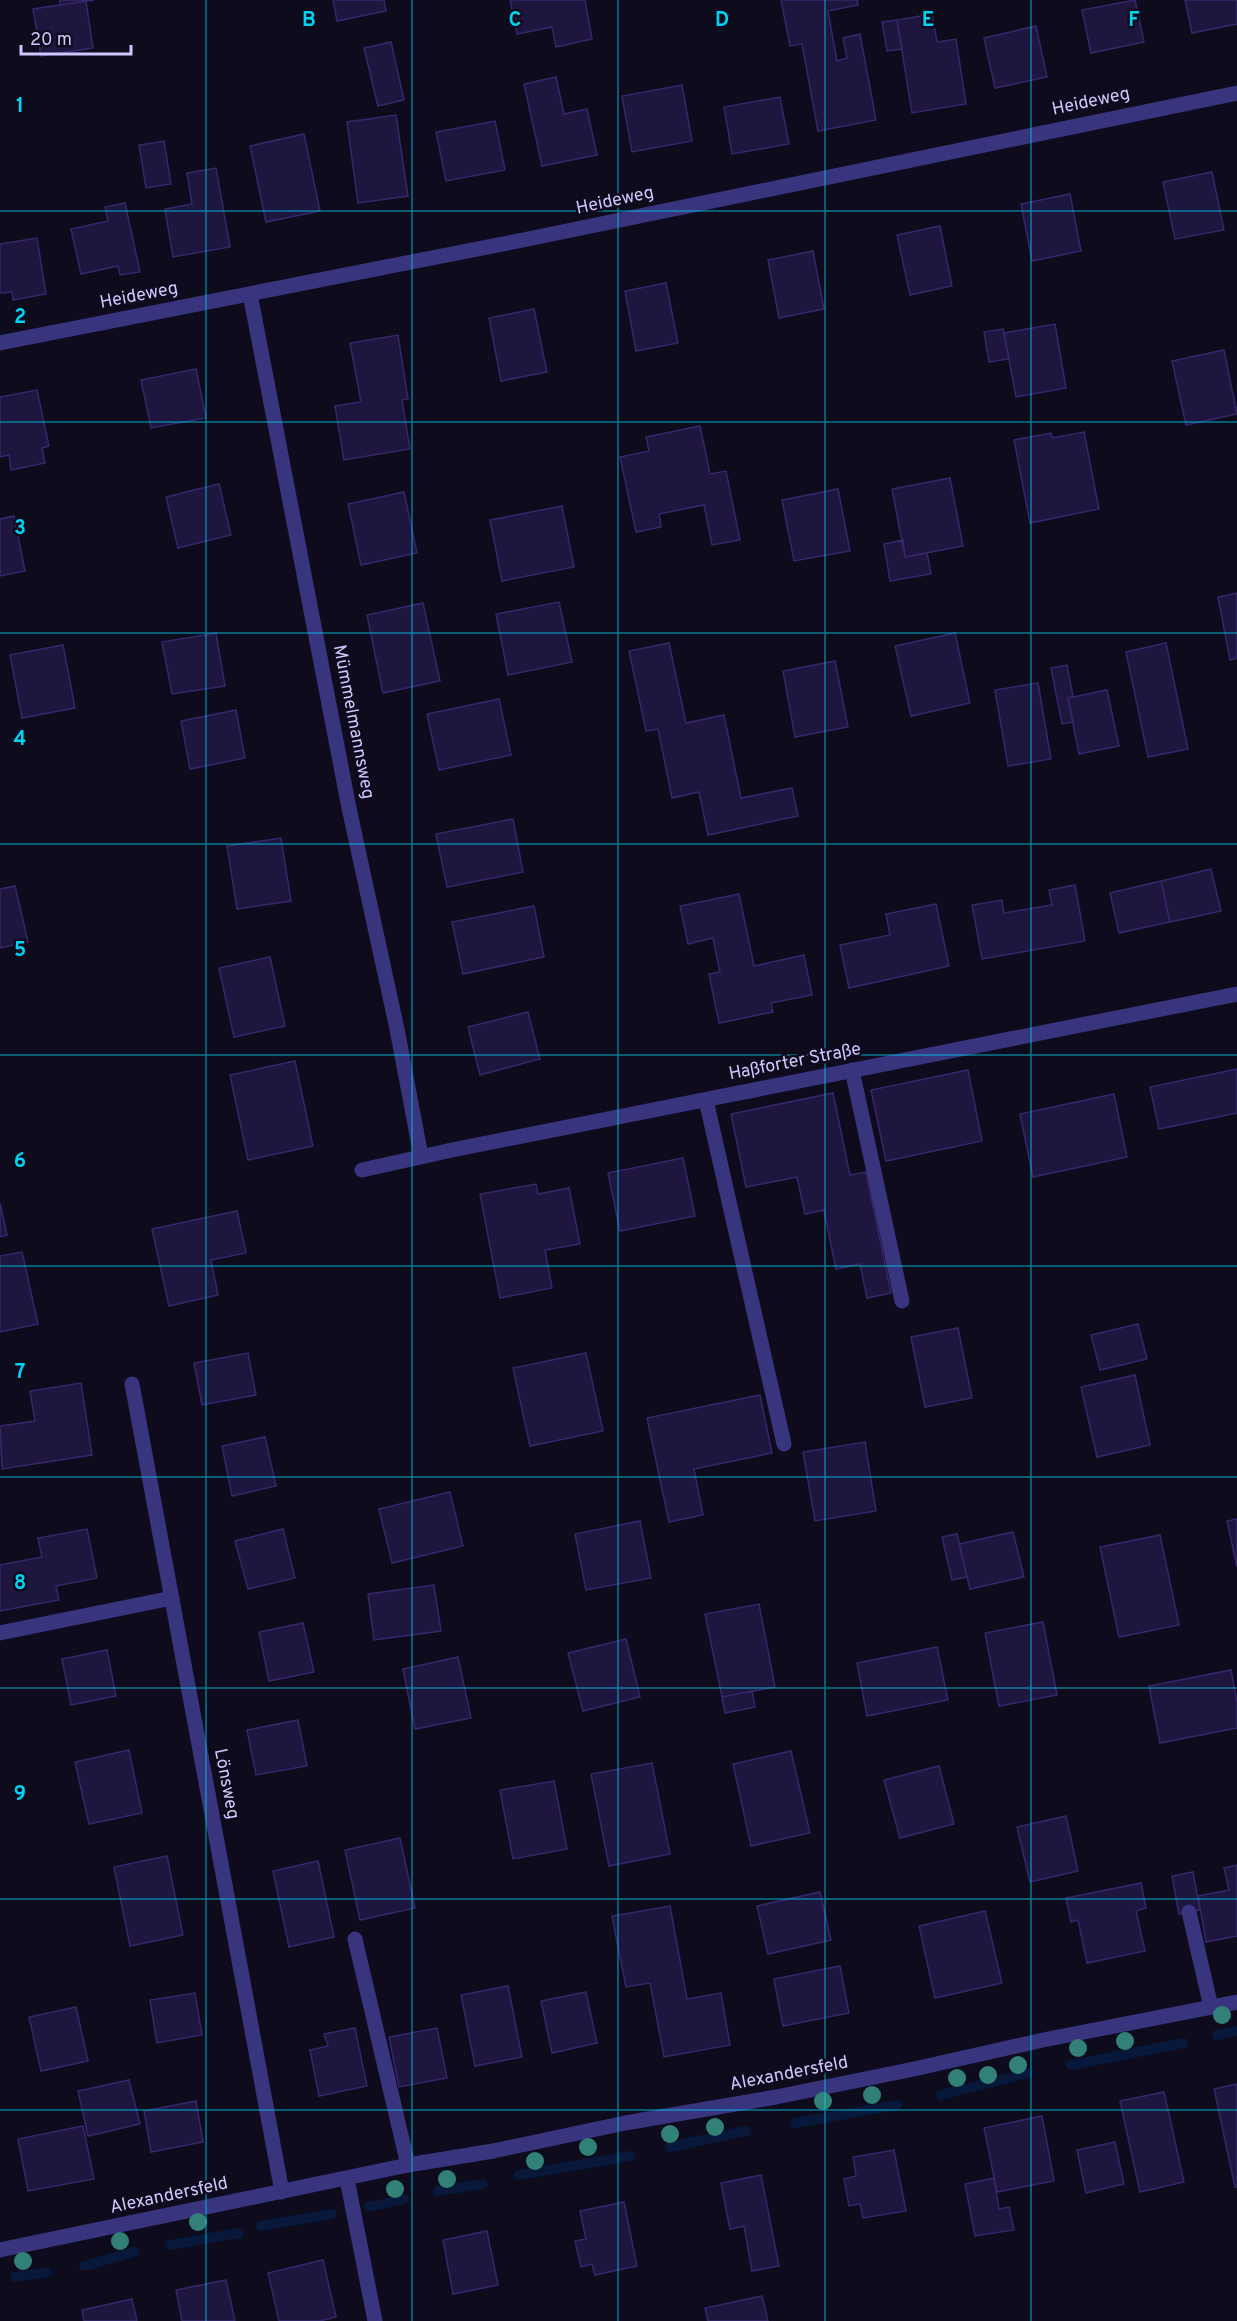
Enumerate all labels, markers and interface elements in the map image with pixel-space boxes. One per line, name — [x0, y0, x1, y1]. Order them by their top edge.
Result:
text: B — [302, 8, 316, 34]
text: C — [509, 8, 521, 34]
text: D — [715, 8, 729, 34]
text: E — [922, 8, 934, 34]
text: F — [1128, 8, 1140, 34]
scale bar — [21, 18, 130, 56]
text: 20 m — [30, 29, 72, 52]
street label: Heideweg — [1050, 83, 1132, 121]
text: 1 — [16, 94, 24, 120]
street label: Heideweg — [574, 182, 656, 220]
street label: Heideweg — [98, 277, 180, 315]
text: 2 — [14, 305, 26, 331]
text: 3 — [14, 516, 26, 542]
street label: Mümmelmannsweg — [327, 643, 379, 801]
text: 4 — [14, 727, 26, 753]
text: 5 — [14, 938, 26, 964]
street label: Haßforter Straße — [727, 1038, 863, 1086]
text: 6 — [14, 1149, 26, 1175]
text: 7 — [15, 1360, 25, 1386]
text: 8 — [14, 1571, 26, 1597]
street label: Lönsweg — [208, 1747, 244, 1821]
text: 9 — [14, 1782, 26, 1808]
street label: Alexandersfeld — [728, 2051, 850, 2097]
street label: Alexandersfeld — [108, 2172, 230, 2220]

